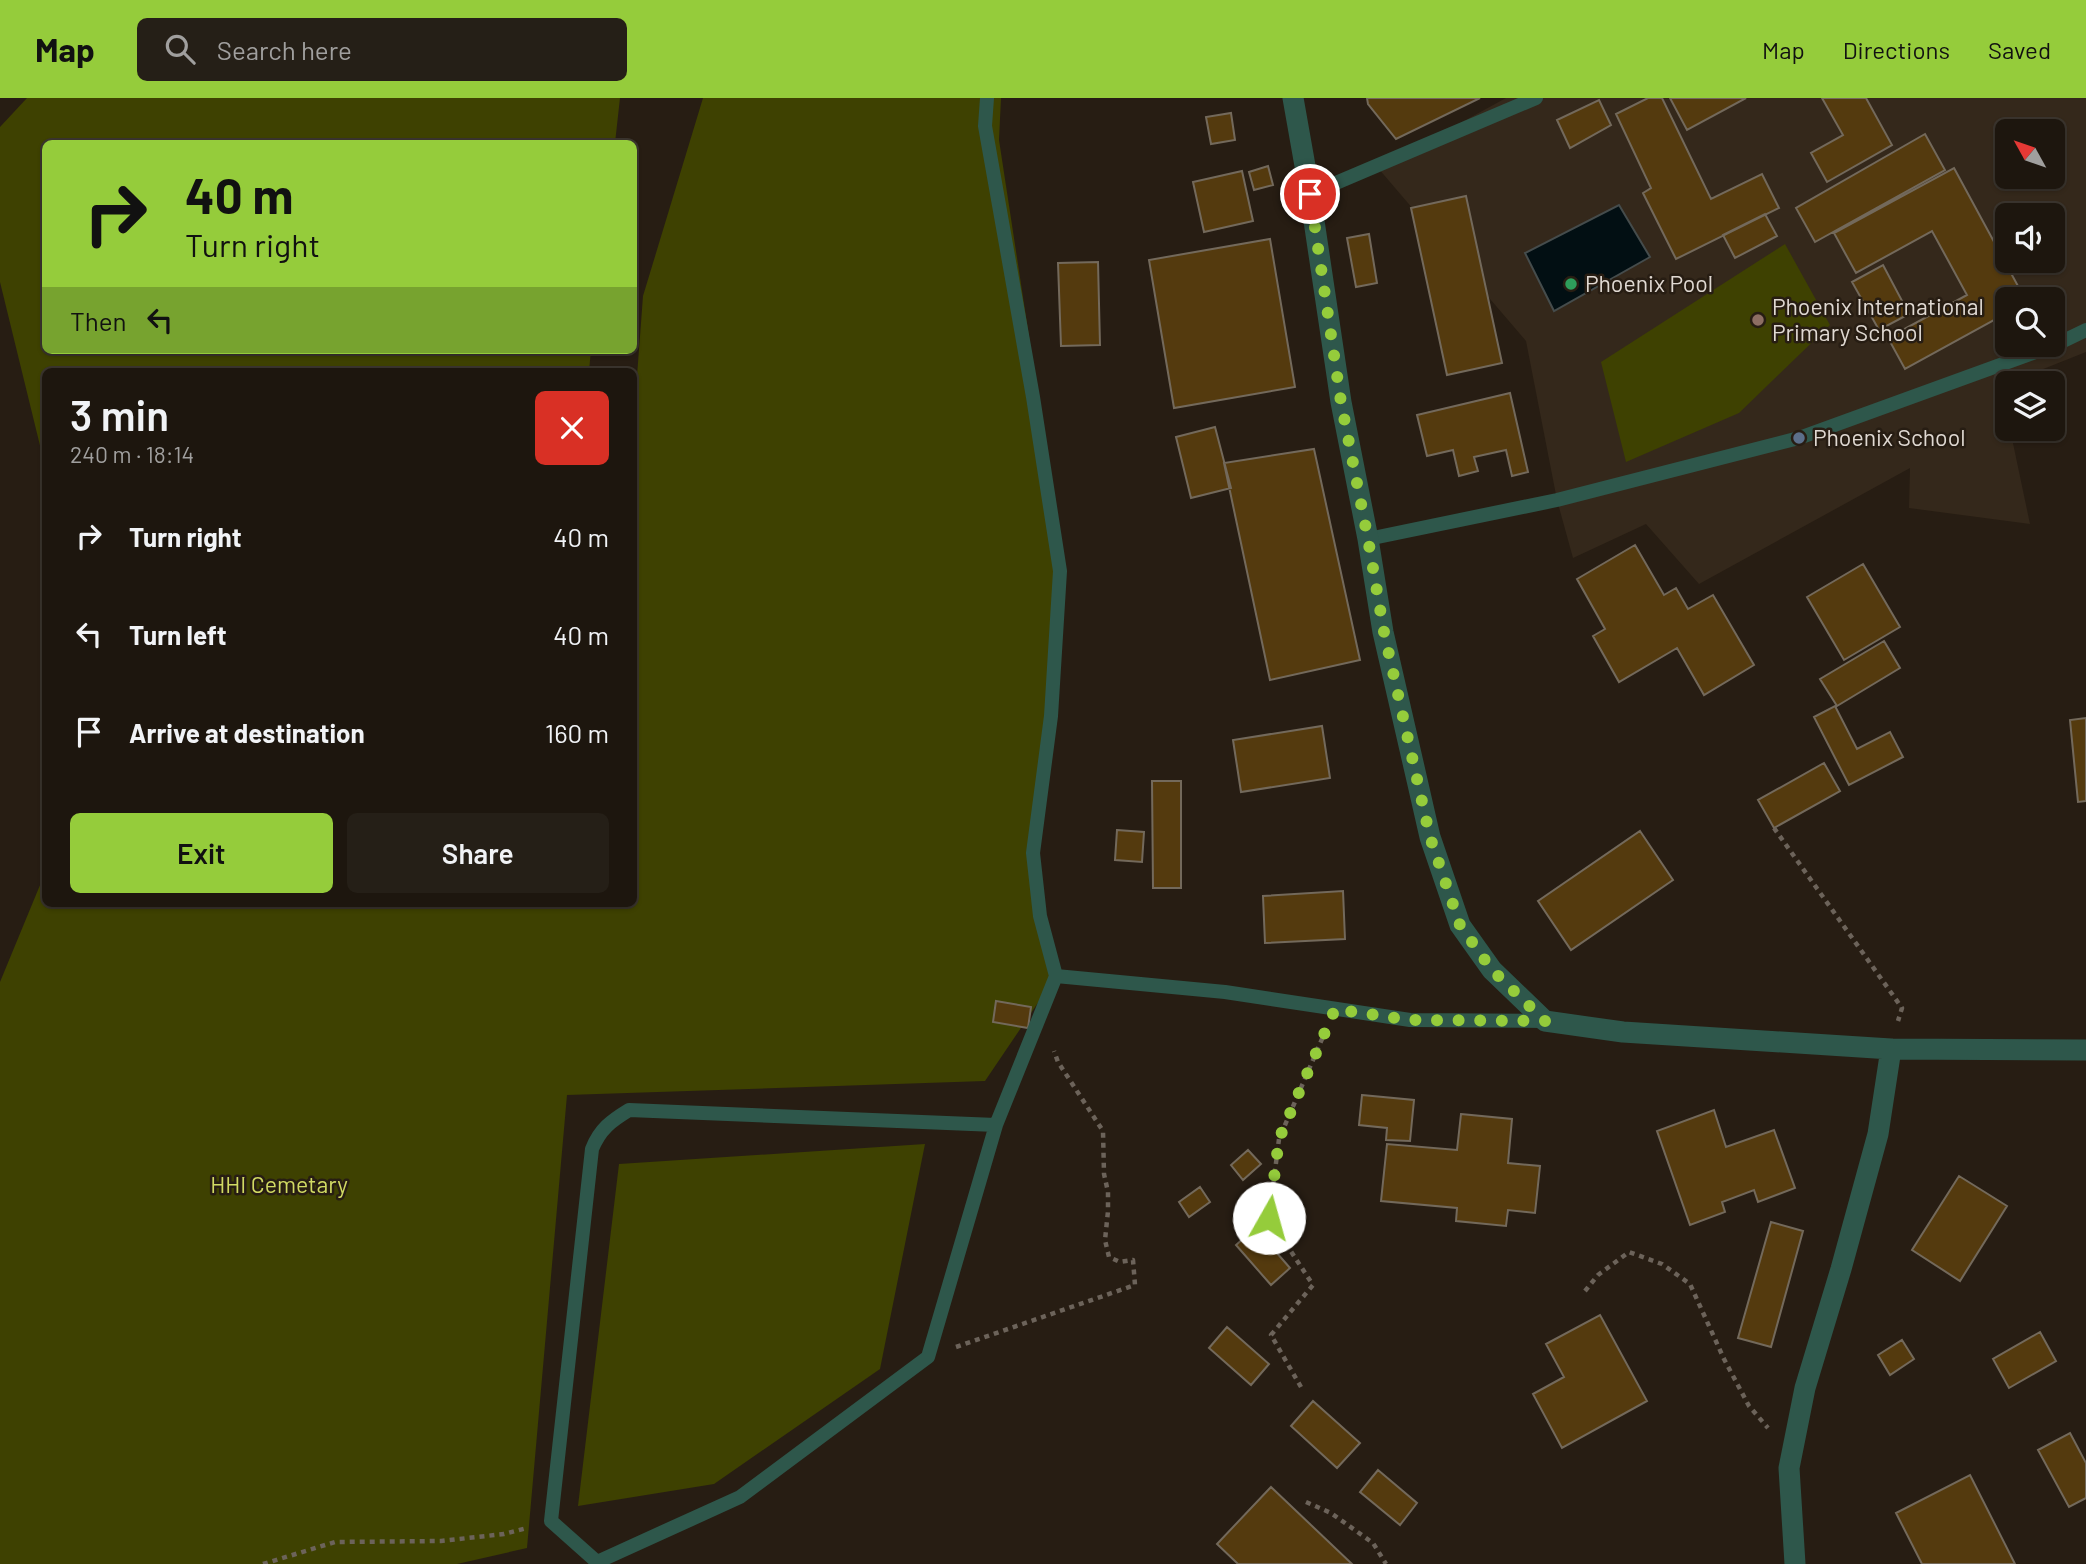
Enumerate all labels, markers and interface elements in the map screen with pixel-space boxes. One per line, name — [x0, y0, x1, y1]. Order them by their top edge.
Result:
search box — [137, 18, 627, 81]
text: Map — [35, 29, 95, 69]
icon: search — [161, 30, 199, 68]
text: Search here — [217, 34, 352, 65]
text: Map — [1762, 35, 1805, 64]
text: Directions — [1843, 35, 1950, 64]
text: Saved — [1988, 35, 2051, 64]
north arrow — [1995, 119, 2065, 189]
map controls — [1995, 119, 2065, 441]
pin — [1280, 164, 1340, 224]
text: 40 m — [185, 165, 293, 224]
icon: right — [70, 168, 161, 259]
icon: arrive — [1291, 175, 1329, 213]
button: sound — [1995, 203, 2065, 273]
text: Turn right — [185, 225, 320, 263]
place label: Phoenix Pool — [1585, 269, 1713, 297]
marker: Phoenix Pool — [1563, 276, 1579, 292]
button: search — [1995, 287, 2065, 357]
place label: Phoenix International Primary School — [1772, 292, 1984, 346]
icon: left — [141, 301, 179, 339]
text: Then — [70, 305, 127, 336]
marker: Phoenix International Primary School — [1750, 312, 1766, 328]
button: layers — [1995, 371, 2065, 441]
text: 3 min — [70, 389, 169, 439]
button: close — [535, 391, 609, 465]
place label: Phoenix School — [1813, 423, 1965, 451]
marker: Phoenix School — [1791, 430, 1807, 446]
text: 240 m · 18:14 — [70, 440, 194, 468]
icon: right — [70, 517, 108, 555]
text: Turn right — [129, 521, 242, 552]
text: 40 m — [553, 521, 609, 552]
icon: left — [70, 615, 108, 653]
text: Turn left — [129, 619, 227, 650]
text: 40 m — [553, 619, 609, 650]
icon: arrive — [70, 713, 108, 751]
text: Arrive at destination — [129, 717, 365, 748]
text: 160 m — [545, 717, 609, 748]
button: Exit — [70, 813, 333, 893]
button: Share — [347, 813, 609, 893]
park label: HHI Cemetary — [210, 1170, 348, 1198]
position arrow — [1232, 1181, 1306, 1255]

